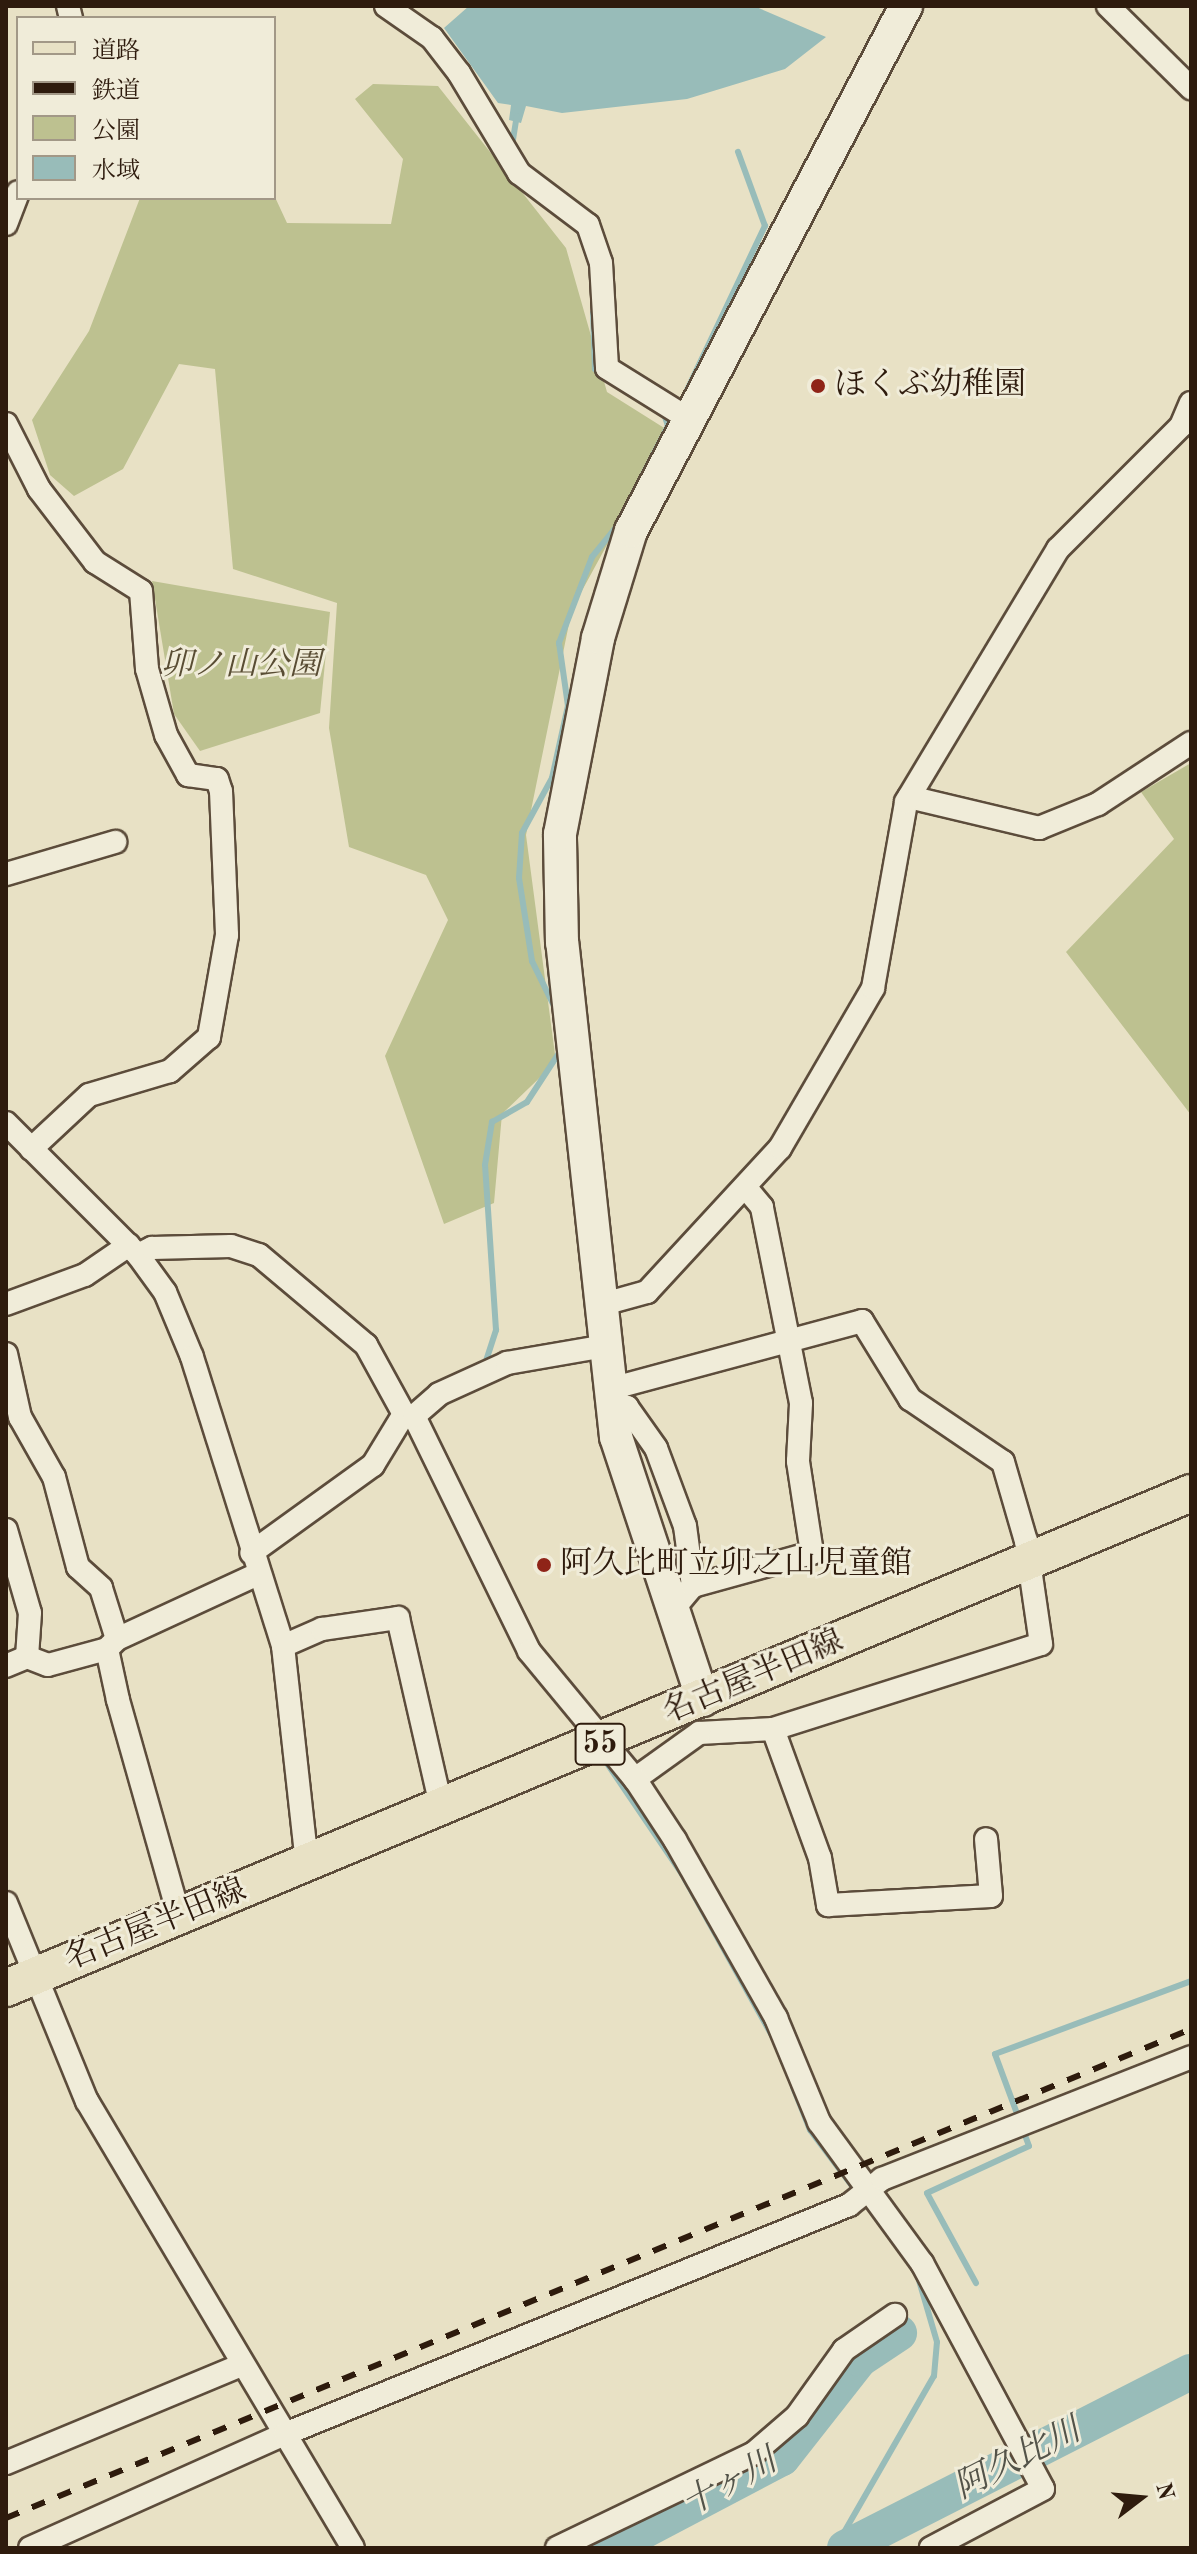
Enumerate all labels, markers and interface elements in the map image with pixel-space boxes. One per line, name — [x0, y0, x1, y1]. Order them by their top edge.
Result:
legend — [16, 16, 276, 200]
text: 道路 — [92, 40, 140, 64]
text: 鉄道 — [92, 80, 140, 104]
text: 公園 — [92, 120, 140, 144]
text: 水域 — [92, 160, 140, 184]
place label: ほくぶ幼稚園 — [834, 367, 1026, 405]
marker: ほくぶ幼稚園 — [809, 377, 827, 395]
park label: 卯ノ山公園 — [161, 647, 321, 685]
place label: 阿久比町立卯之山児童館 — [560, 1546, 912, 1584]
marker: 阿久比町立卯之山児童館 — [535, 1556, 553, 1574]
street label: 名古屋半田線 — [658, 1623, 850, 1733]
road number: 55 — [574, 1718, 626, 1770]
street label: 名古屋半田線 — [60, 1872, 252, 1980]
water label: 阿久比川 — [948, 2411, 1088, 2509]
water label: 十ヶ川 — [676, 2441, 784, 2527]
north arrow — [1101, 2458, 1181, 2538]
text: N — [1151, 2480, 1177, 2502]

